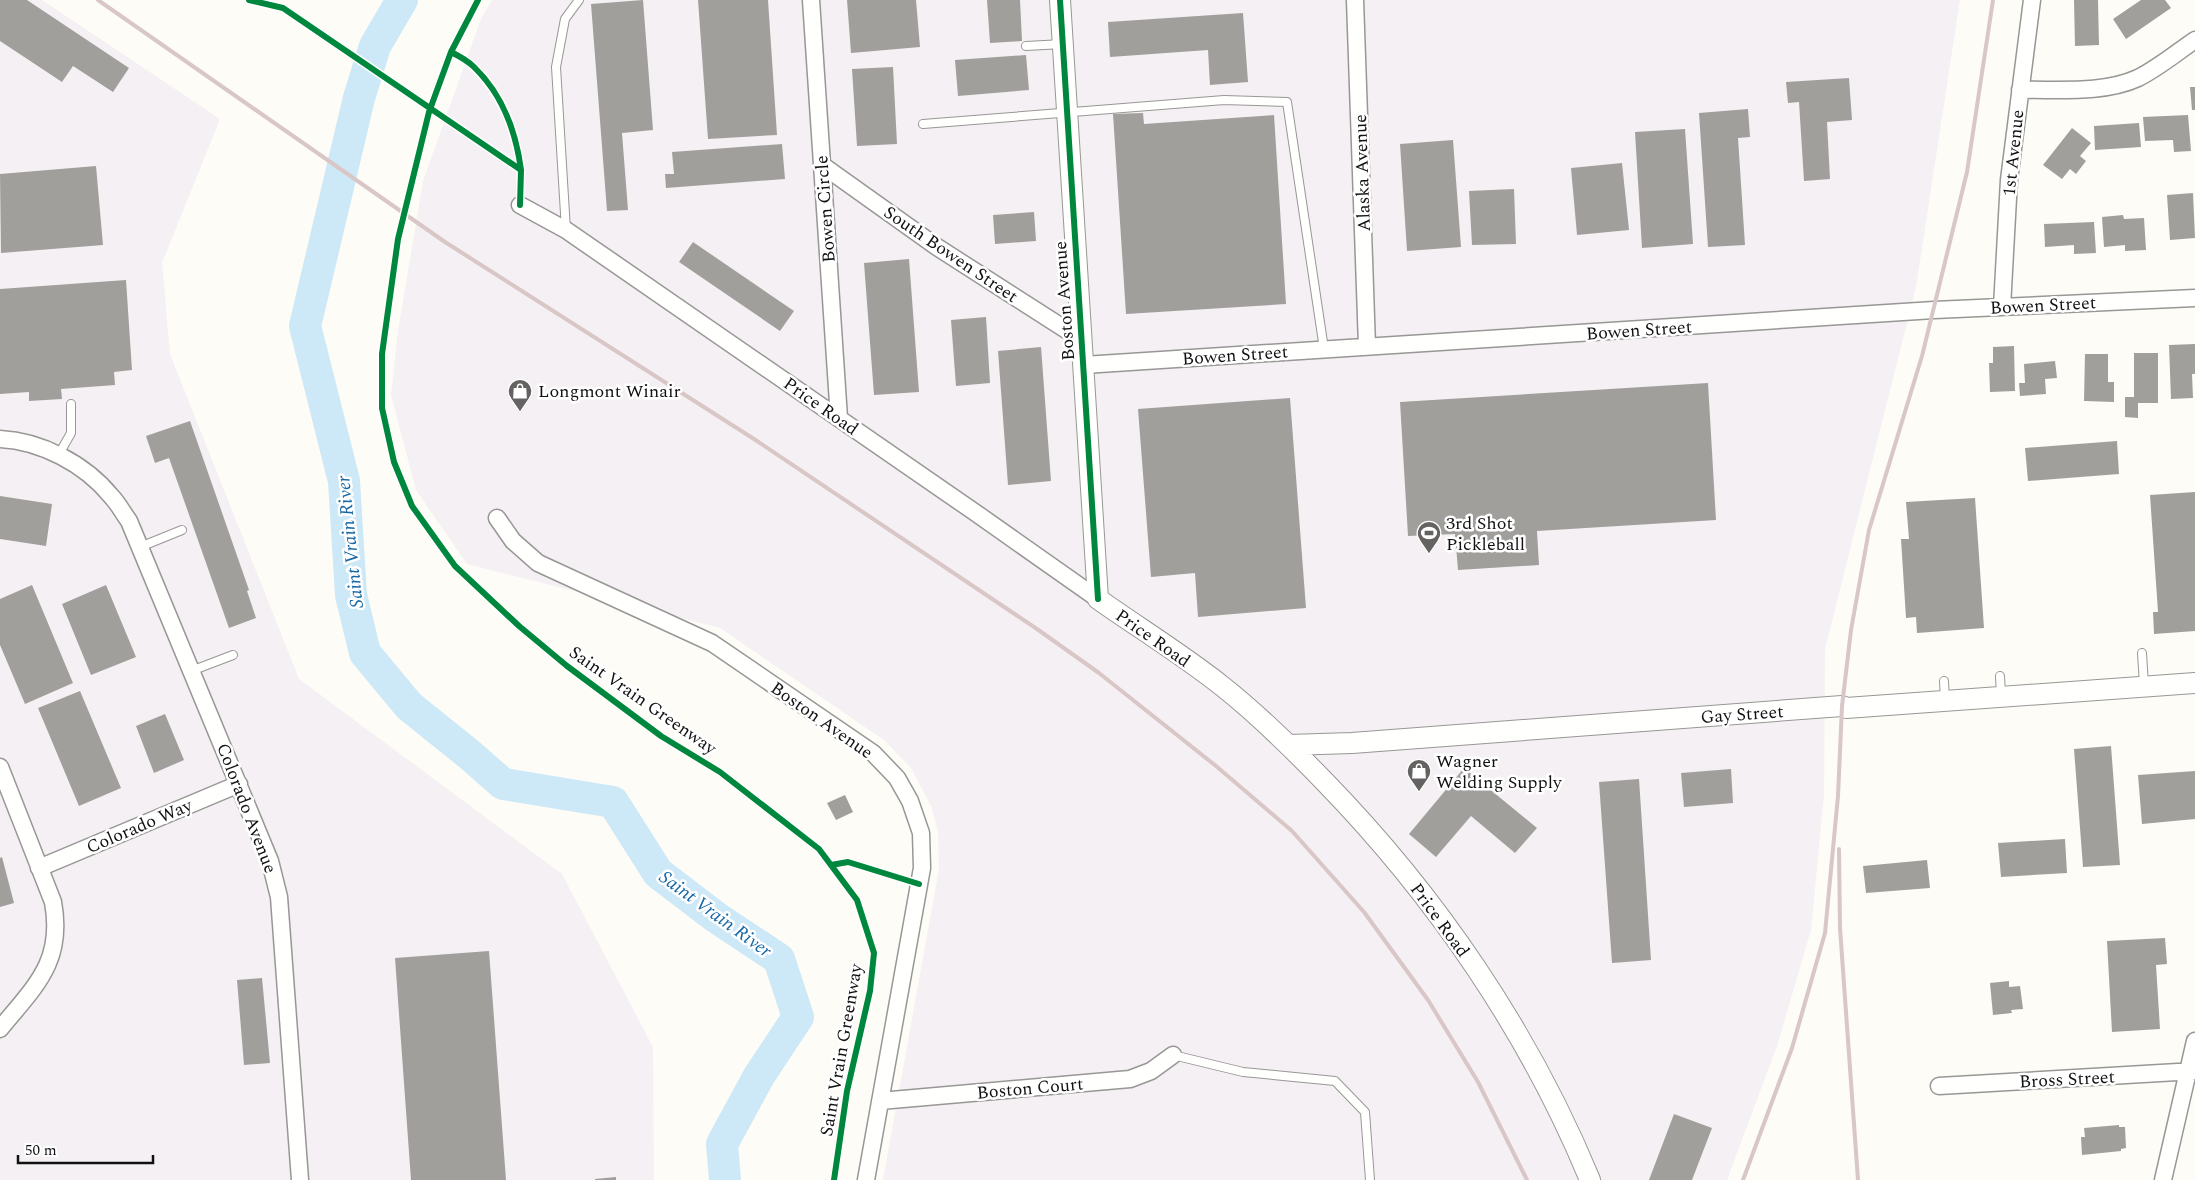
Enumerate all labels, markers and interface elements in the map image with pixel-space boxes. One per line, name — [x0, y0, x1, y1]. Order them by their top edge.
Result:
street label: 1st Avenue — [1996, 108, 2031, 198]
street label: Alaska Avenue — [1347, 114, 1378, 232]
street label: Bowen Circle — [808, 154, 843, 264]
street label: South Bowen Street — [878, 199, 1023, 310]
street label: Boston Avenue — [1047, 240, 1082, 362]
street label: Bowen Street — [1989, 289, 2097, 322]
street label: Bowen Street — [1585, 313, 1693, 348]
street label: Bowen Street — [1181, 338, 1289, 373]
street label: Price Road — [778, 371, 864, 442]
shop icon: Longmont Winair — [507, 378, 533, 412]
place label: Longmont Winair — [538, 378, 681, 405]
water label: Saint Vrain River — [329, 474, 372, 610]
place label: 3rd Shot Pickleball — [1446, 510, 1525, 558]
sports icon: 3rd Shot Pickleball — [1416, 520, 1442, 554]
street label: Price Road — [1110, 603, 1196, 674]
street label: Saint Vrain Greenway — [563, 639, 723, 762]
street label: Boston Avenue — [765, 675, 879, 766]
street label: Gay Street — [1700, 698, 1784, 731]
street label: Colorado Avenue — [209, 739, 284, 877]
place label: Wagner Welding Supply — [1436, 748, 1563, 796]
shop icon: Wagner Welding Supply — [1406, 758, 1432, 792]
street label: Colorado Way — [82, 791, 198, 861]
water label: Saint Vrain River — [653, 863, 778, 965]
street label: Price Road — [1403, 877, 1476, 963]
street label: Saint Vrain Greenway — [813, 960, 870, 1139]
street label: Bross Street — [2018, 1064, 2116, 1095]
street label: Boston Court — [976, 1070, 1084, 1107]
scale bar — [18, 1132, 152, 1164]
text: 50 m — [25, 1139, 57, 1162]

